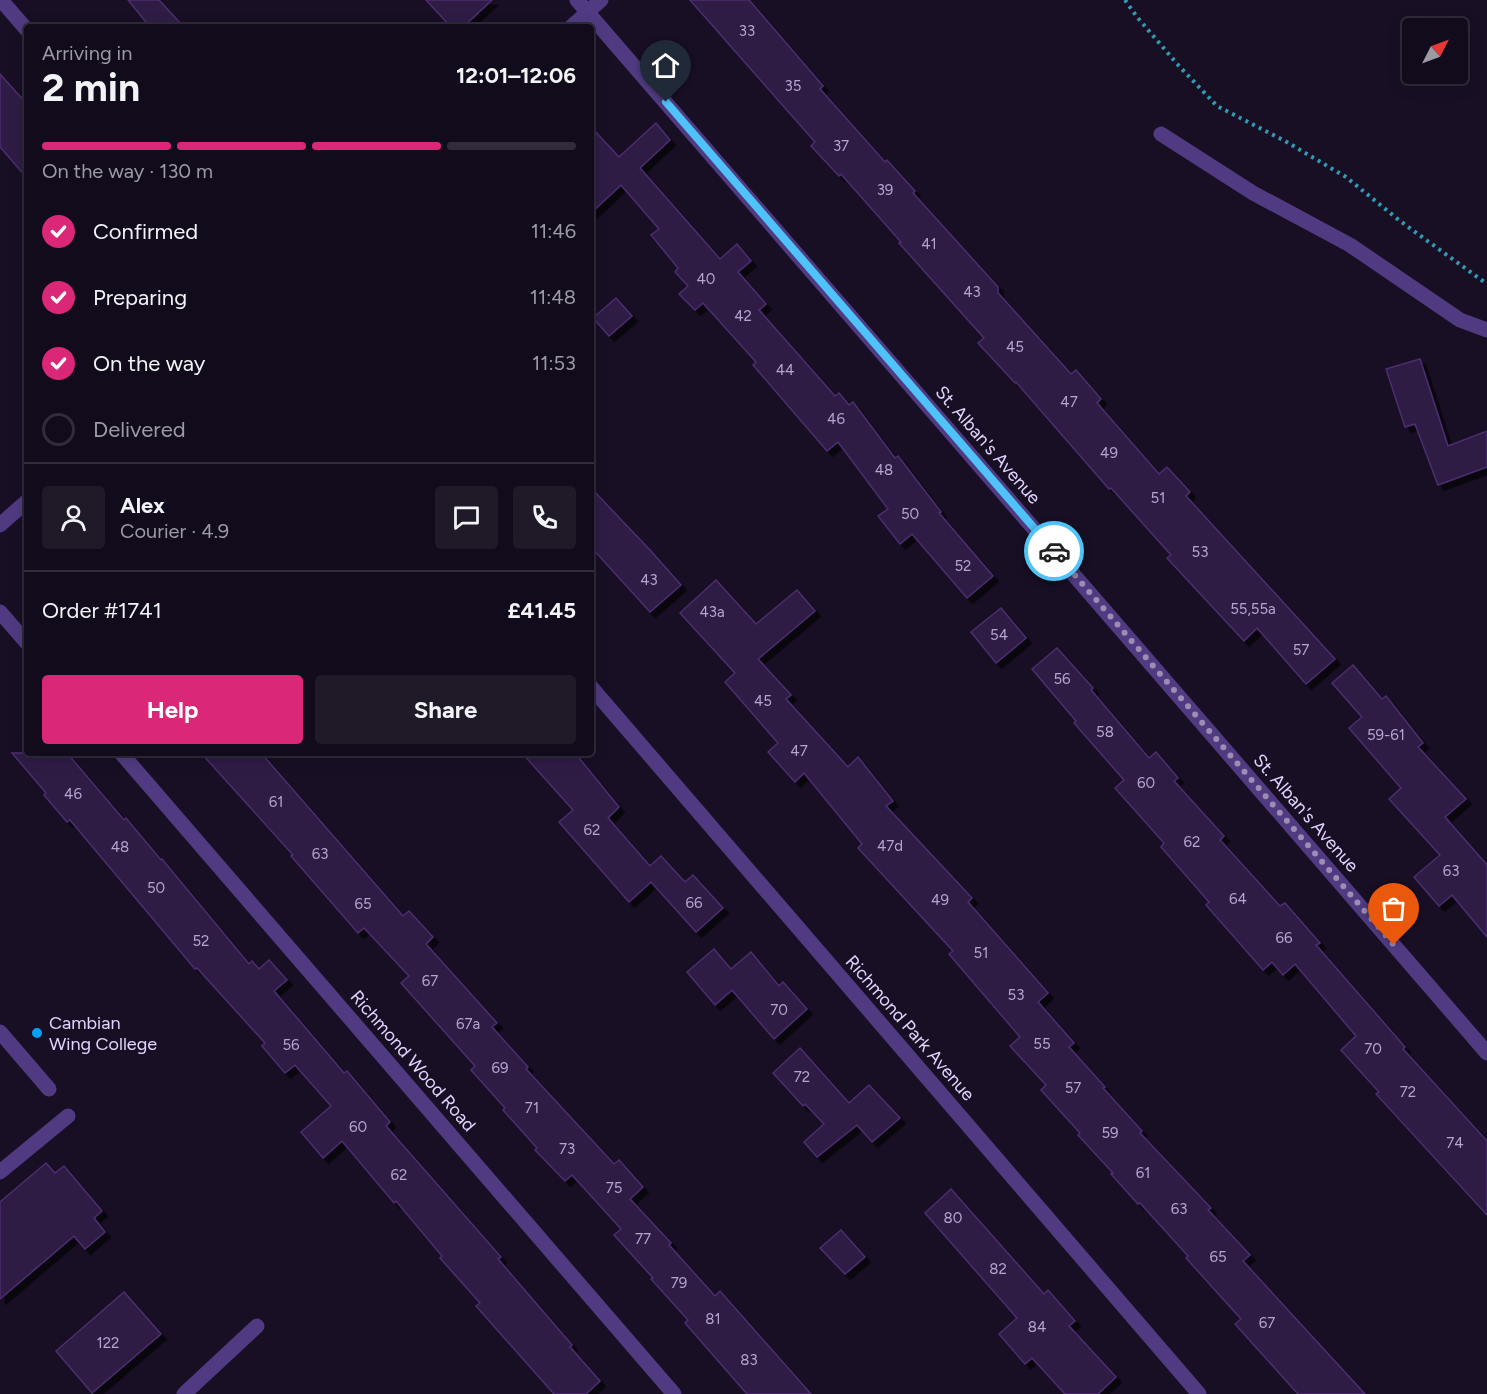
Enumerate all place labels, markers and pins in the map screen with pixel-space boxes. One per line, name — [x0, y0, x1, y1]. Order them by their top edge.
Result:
pin — [640, 40, 691, 102]
pin — [1368, 883, 1419, 945]
place label: Cambian Wing College — [49, 1012, 157, 1055]
marker: Cambian Wing College — [30, 1026, 44, 1040]

